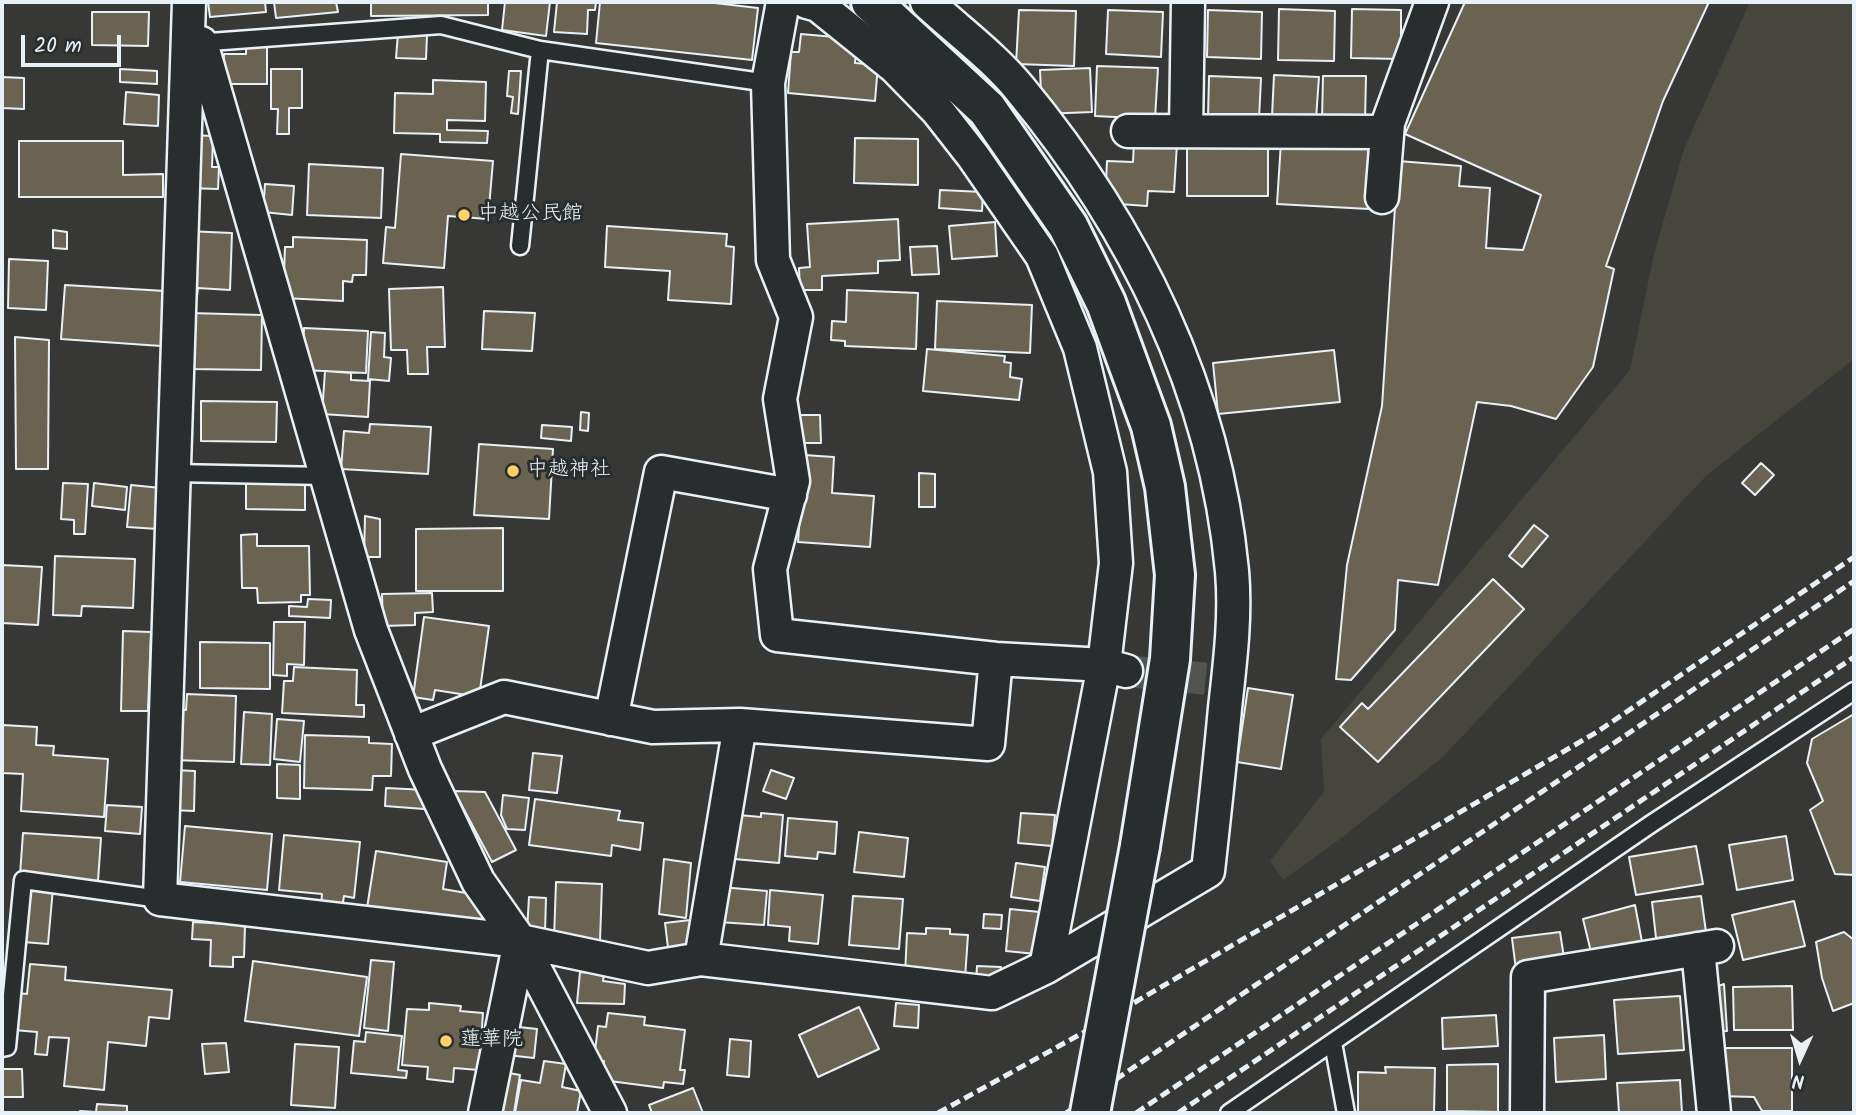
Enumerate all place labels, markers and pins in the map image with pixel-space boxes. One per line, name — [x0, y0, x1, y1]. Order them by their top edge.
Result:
place label: 中越公民館 — [478, 202, 583, 228]
marker: 中越公民館 — [456, 207, 472, 223]
place label: 中越神社 — [527, 458, 611, 484]
marker: 中越神社 — [505, 463, 521, 479]
place label: 蓮華院 — [460, 1028, 523, 1054]
marker: 蓮華院 — [438, 1033, 454, 1049]

